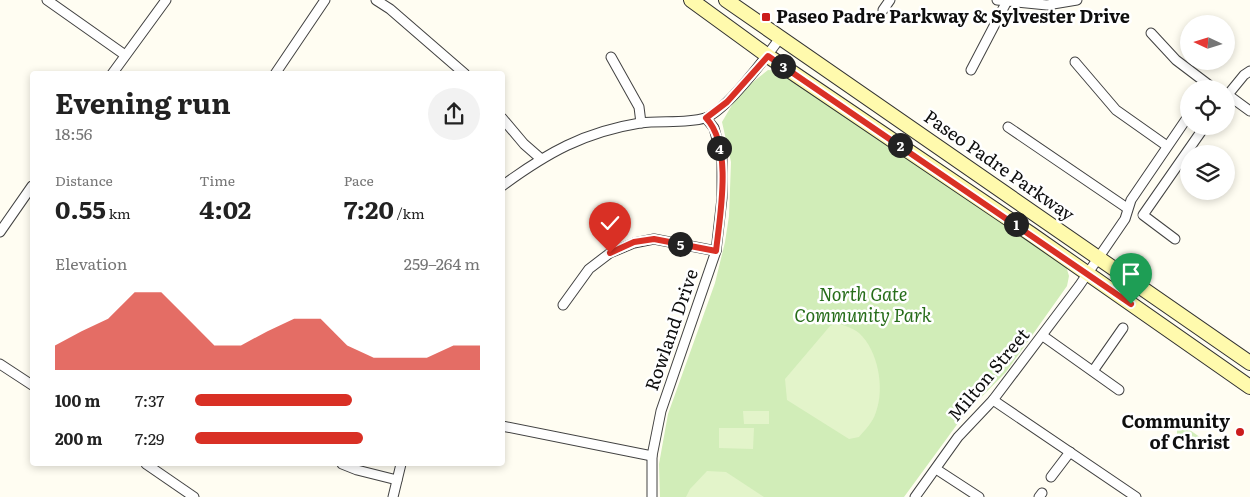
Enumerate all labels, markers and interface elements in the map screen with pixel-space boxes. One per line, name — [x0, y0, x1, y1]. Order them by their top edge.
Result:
place label: Paseo Padre Parkway & Sylvester Drive — [776, 2, 1130, 29]
marker: Paseo Padre Parkway & Sylvester Drive — [760, 11, 772, 23]
north arrow — [1180, 15, 1235, 70]
map controls — [1180, 15, 1235, 200]
pin: 3 — [770, 54, 796, 78]
text: 3 — [780, 56, 787, 76]
button: locate — [1180, 80, 1235, 135]
text: Evening run — [55, 81, 231, 123]
button: share — [428, 88, 480, 140]
street label: Paseo Padre Parkway — [919, 103, 1081, 227]
text: 18:56 — [55, 121, 92, 145]
pin: 2 — [888, 132, 912, 158]
text: 2 — [897, 135, 904, 155]
pin: 4 — [706, 136, 732, 160]
text: 4 — [715, 138, 724, 158]
button: layers — [1180, 145, 1235, 200]
text: Distance — [55, 170, 113, 190]
text: Time — [199, 170, 235, 190]
text: Pace — [344, 170, 374, 190]
text: 0.55 — [55, 190, 106, 227]
text: 4:02 — [199, 190, 251, 227]
text: 7:20 — [344, 190, 394, 227]
pin — [589, 202, 631, 253]
text: km — [106, 203, 131, 223]
text: /km — [394, 203, 425, 223]
icon: check — [596, 209, 624, 237]
pin: 1 — [1004, 212, 1028, 236]
text: 1 — [1014, 214, 1019, 234]
pin: 5 — [668, 232, 692, 256]
text: 5 — [677, 234, 684, 254]
text: Elevation — [55, 251, 127, 275]
text: 259–264 m — [404, 251, 480, 275]
pin — [1110, 253, 1152, 304]
icon: arrive — [1117, 260, 1145, 288]
street label: Rowland Drive — [637, 265, 704, 394]
park label: North Gate Community Park — [794, 280, 932, 328]
street label: Milton Street — [941, 321, 1035, 426]
text: 100 m — [55, 388, 101, 412]
text: 7:37 — [135, 388, 164, 412]
place label: Community of Christ — [1121, 407, 1230, 455]
text: 200 m — [55, 426, 102, 450]
text: 7:29 — [135, 426, 164, 450]
marker: Community of Christ — [1234, 426, 1246, 438]

